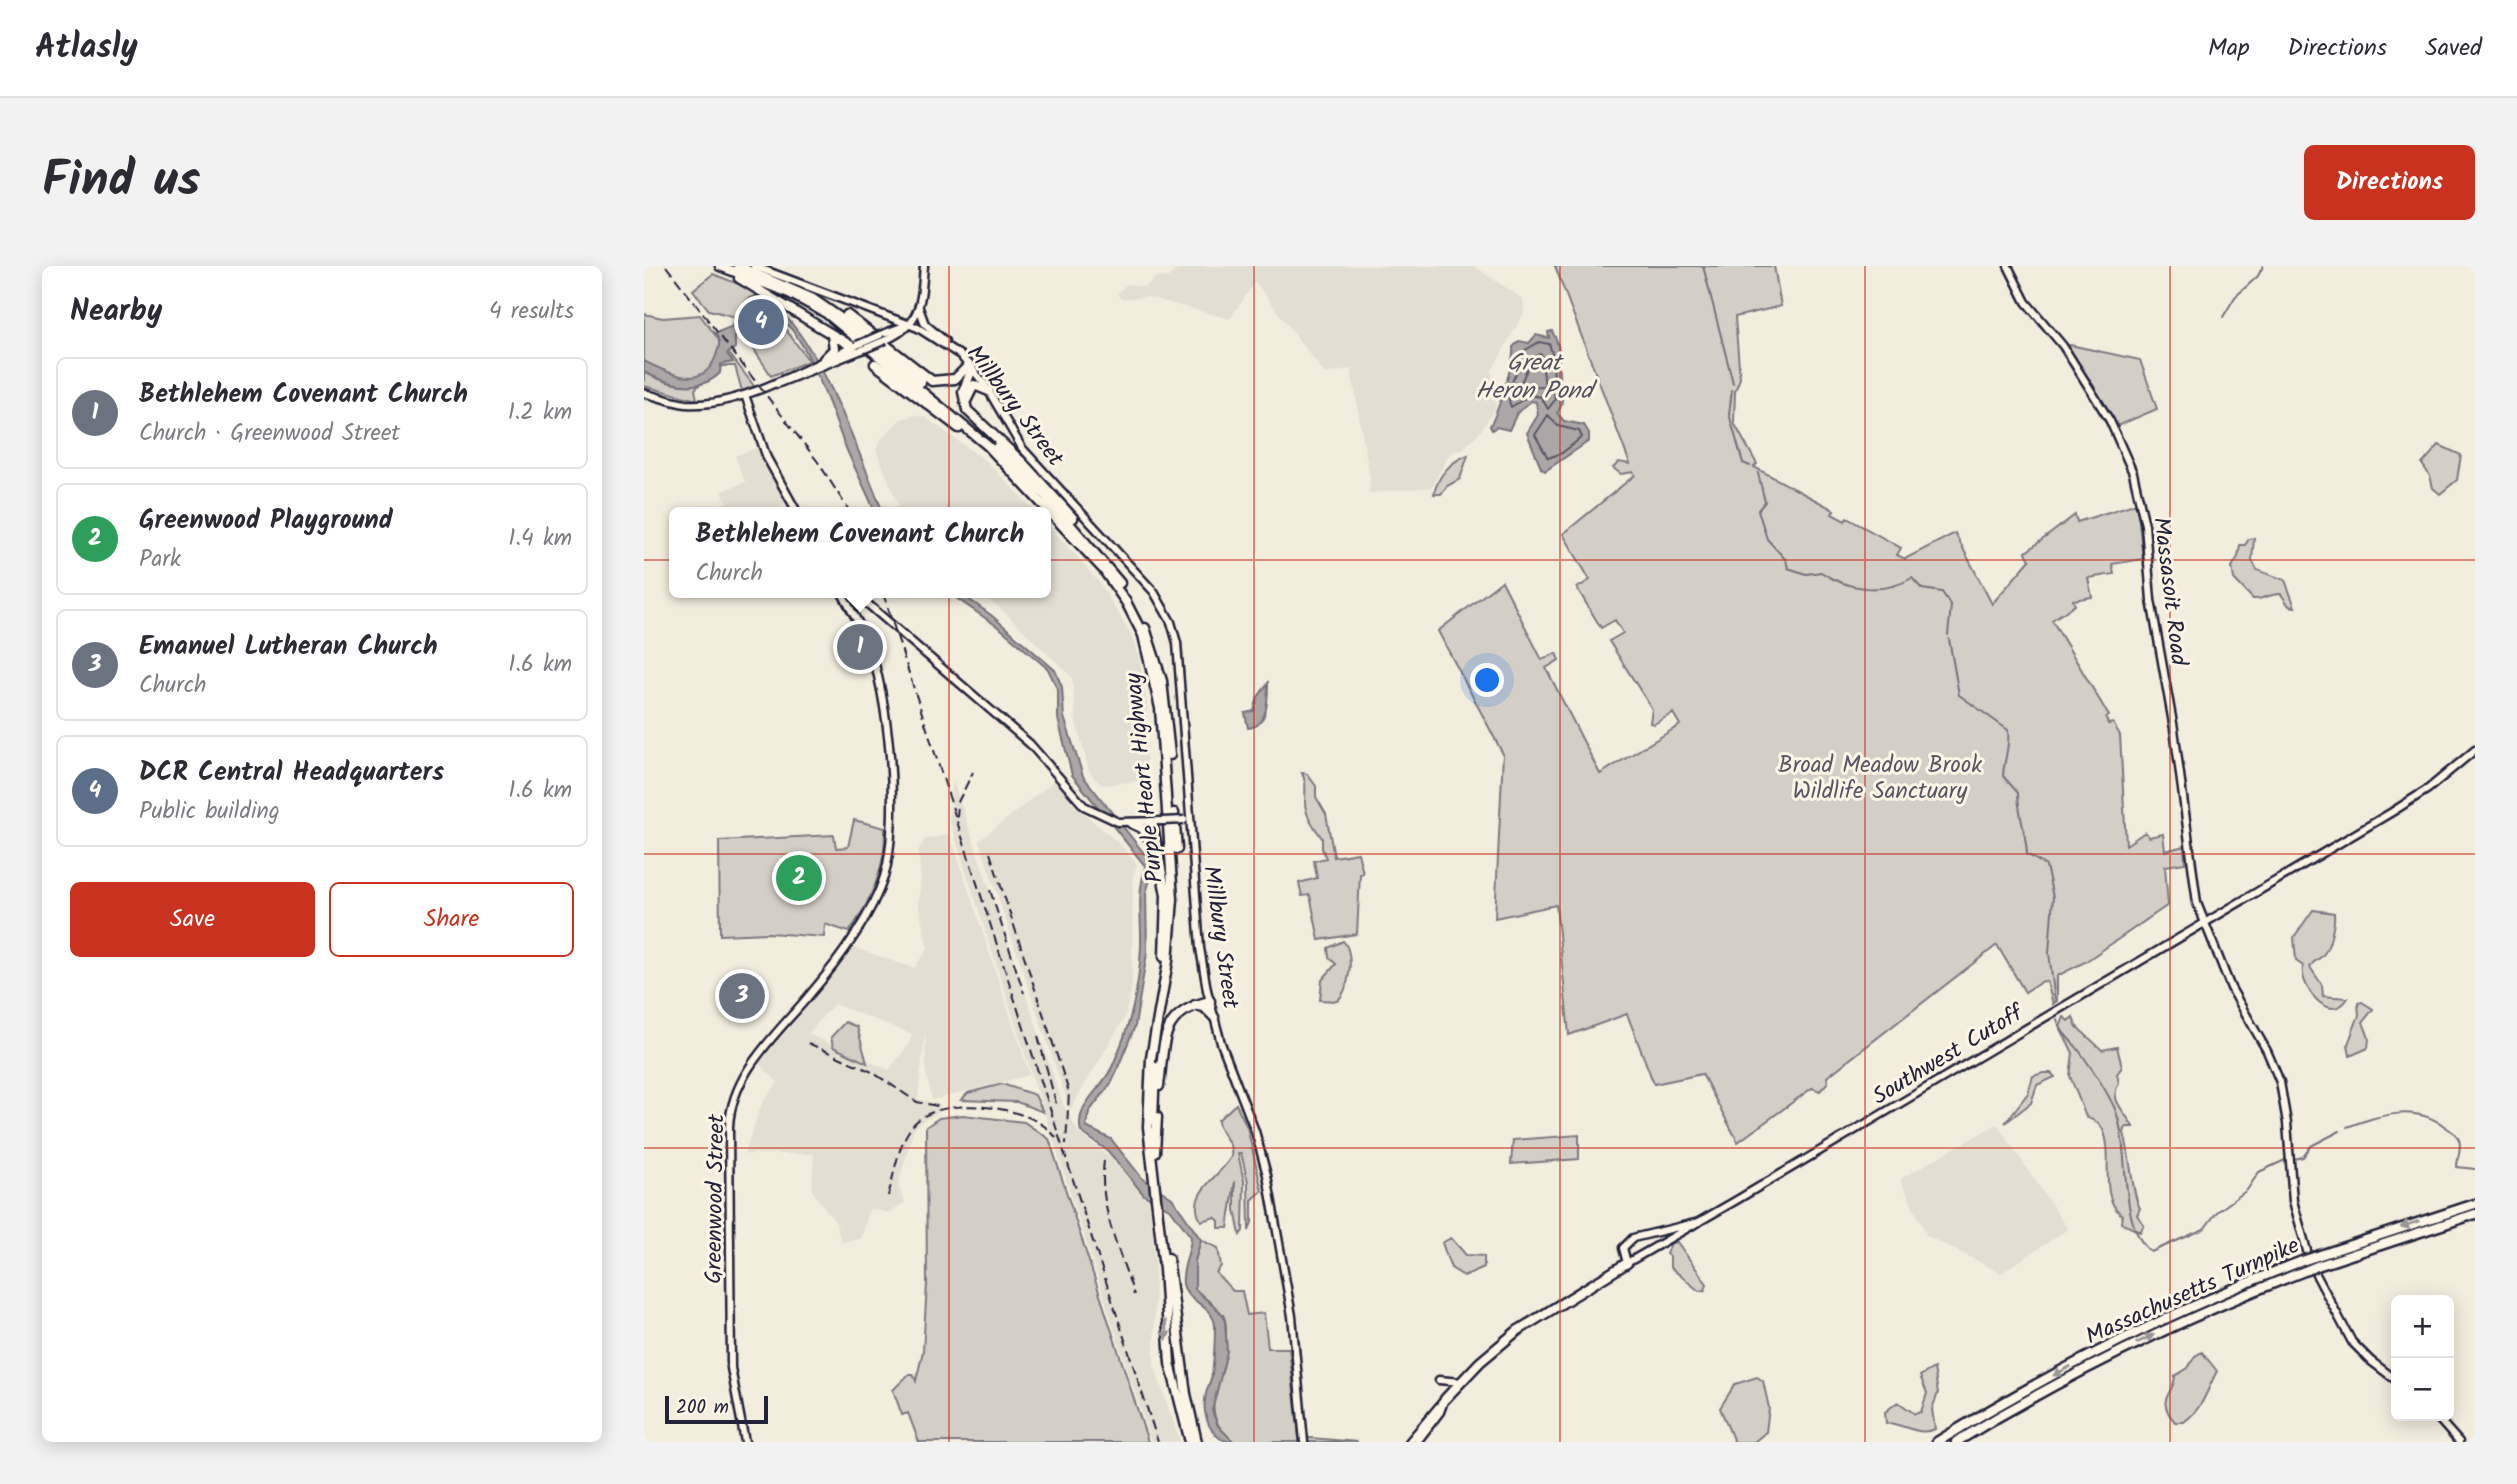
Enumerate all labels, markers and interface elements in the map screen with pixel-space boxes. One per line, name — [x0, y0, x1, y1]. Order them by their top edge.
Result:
text: Atlasly — [35, 22, 138, 75]
text: Map — [2208, 29, 2250, 68]
text: Directions — [2288, 29, 2387, 68]
text: Saved — [2425, 29, 2482, 68]
text: Find us — [42, 143, 200, 221]
button: Directions — [2304, 145, 2475, 220]
text: Nearby — [70, 288, 162, 336]
text: 4 results — [489, 294, 574, 330]
pin: 4 — [738, 296, 784, 348]
street label: Millbury Street — [957, 338, 1073, 475]
water label: Great Heron Pond — [1476, 344, 1597, 411]
text: Bethlehem Covenant Church — [139, 374, 468, 416]
text: 1 — [92, 395, 98, 431]
text: 1.2 km — [508, 395, 572, 431]
text: Church · Greenwood Street — [139, 416, 400, 452]
text: Greenwood Playground — [139, 500, 393, 542]
popup — [669, 507, 1051, 598]
text: Bethlehem Covenant Church — [696, 514, 1024, 556]
street label: Massasoit Road — [2142, 515, 2196, 668]
text: 2 — [88, 521, 102, 557]
text: 1.4 km — [508, 521, 572, 557]
text: Park — [139, 542, 181, 578]
text: Church — [696, 556, 763, 592]
pin: 1 — [837, 621, 883, 673]
text: Emanuel Lutheran Church — [139, 626, 438, 668]
text: 3 — [89, 647, 101, 683]
text: 1.6 km — [508, 647, 572, 683]
your location — [1470, 663, 1504, 697]
text: Church — [139, 668, 206, 704]
street label: Purple Heart Highway — [1116, 671, 1174, 885]
park label: Broad Meadow Brook Wildlife Sanctuary — [1778, 748, 1982, 810]
text: DCR Central Headquarters — [139, 752, 444, 794]
text: 4 — [89, 773, 101, 809]
text: 1.6 km — [508, 773, 572, 809]
text: Public building — [139, 794, 280, 830]
pin: 2 — [776, 852, 822, 904]
street label: Millbury Street — [1192, 863, 1248, 1012]
button: Save — [70, 882, 315, 957]
button: Share — [329, 882, 574, 957]
pin: 3 — [719, 970, 765, 1022]
street label: Southwest Cutoff — [1866, 995, 2032, 1115]
street label: Greenwood Street — [697, 1113, 735, 1284]
one-way arrow — [2399, 1219, 2420, 1229]
street label: Massachusetts Turnpike — [2080, 1228, 2306, 1355]
map controls — [2391, 1295, 2454, 1421]
button: + — [2391, 1295, 2454, 1358]
one-way arrow — [1161, 1319, 1172, 1341]
one-way arrow — [2135, 1333, 2155, 1345]
button: − — [2391, 1358, 2454, 1421]
one-way arrow — [2051, 1364, 2071, 1376]
scale bar — [665, 1393, 768, 1425]
text: 200 m — [676, 1393, 729, 1423]

